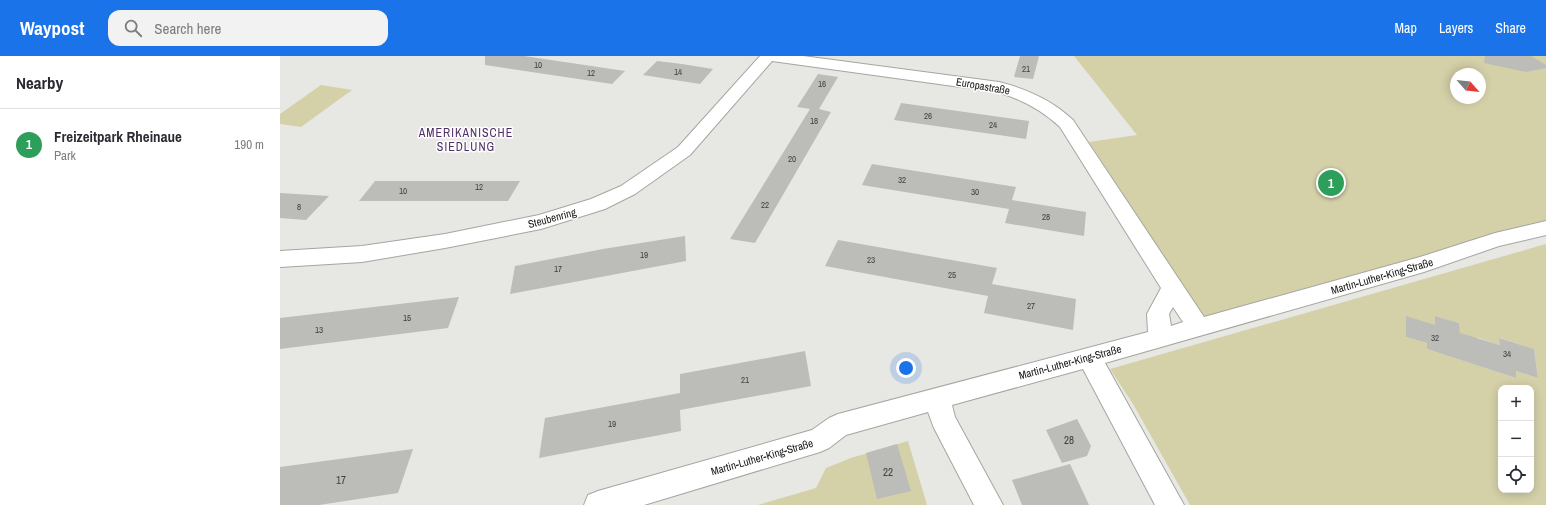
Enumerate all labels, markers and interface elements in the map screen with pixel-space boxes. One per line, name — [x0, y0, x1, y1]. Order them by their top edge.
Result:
search box — [108, 10, 388, 46]
text: Waypost — [20, 15, 84, 41]
icon: search — [122, 17, 144, 39]
text: Search here — [154, 18, 221, 39]
text: Map — [1395, 19, 1417, 37]
text: Layers — [1439, 19, 1473, 37]
text: Share — [1495, 19, 1526, 37]
house number: 10 — [534, 59, 542, 71]
house number: 21 — [1022, 63, 1030, 75]
house number: 14 — [674, 66, 682, 78]
house number: 12 — [587, 67, 595, 79]
north arrow — [1450, 68, 1486, 104]
text: Nearby — [16, 71, 63, 94]
street label: Europastraße — [955, 74, 1011, 98]
house number: 16 — [818, 78, 826, 90]
house number: 26 — [924, 110, 932, 122]
house number: 18 — [810, 115, 818, 127]
house number: 24 — [989, 119, 997, 131]
district label: AMERIKANISCHE SIEDLUNG — [418, 125, 513, 155]
text: Freizeitpark Rheinaue — [54, 126, 182, 147]
text: 1 — [26, 136, 32, 153]
text: 190 m — [234, 136, 264, 153]
text: Park — [54, 147, 76, 164]
house number: 20 — [788, 153, 796, 165]
pin: 1 — [1318, 168, 1344, 198]
house number: 32 — [898, 174, 906, 186]
house number: 12 — [475, 181, 483, 193]
house number: 10 — [399, 185, 407, 197]
house number: 30 — [971, 186, 979, 198]
house number: 22 — [761, 199, 769, 211]
house number: 8 — [297, 201, 301, 213]
street label: Steubenring — [526, 205, 578, 231]
house number: 28 — [1042, 211, 1050, 223]
house number: 19 — [640, 249, 648, 261]
house number: 23 — [867, 254, 875, 266]
street label: Martin-Luther-King-Straße — [1329, 255, 1435, 297]
house number: 17 — [554, 263, 562, 275]
house number: 25 — [948, 269, 956, 281]
house number: 27 — [1027, 300, 1035, 312]
house number: 15 — [403, 312, 411, 324]
house number: 13 — [315, 324, 323, 336]
house number: 32 — [1431, 332, 1439, 344]
street label: Martin-Luther-King-Straße — [1017, 342, 1123, 382]
house number: 34 — [1503, 348, 1511, 360]
your location — [896, 358, 916, 378]
house number: 21 — [741, 374, 749, 386]
map controls — [1498, 385, 1534, 493]
button: + — [1498, 385, 1534, 421]
house number: 19 — [608, 418, 616, 430]
button: − — [1498, 421, 1534, 457]
house number: 28 — [1064, 433, 1074, 447]
street label: Martin-Luther-King-Straße — [709, 436, 815, 478]
button: locate — [1498, 457, 1534, 493]
house number: 22 — [883, 465, 893, 479]
house number: 17 — [336, 473, 346, 487]

